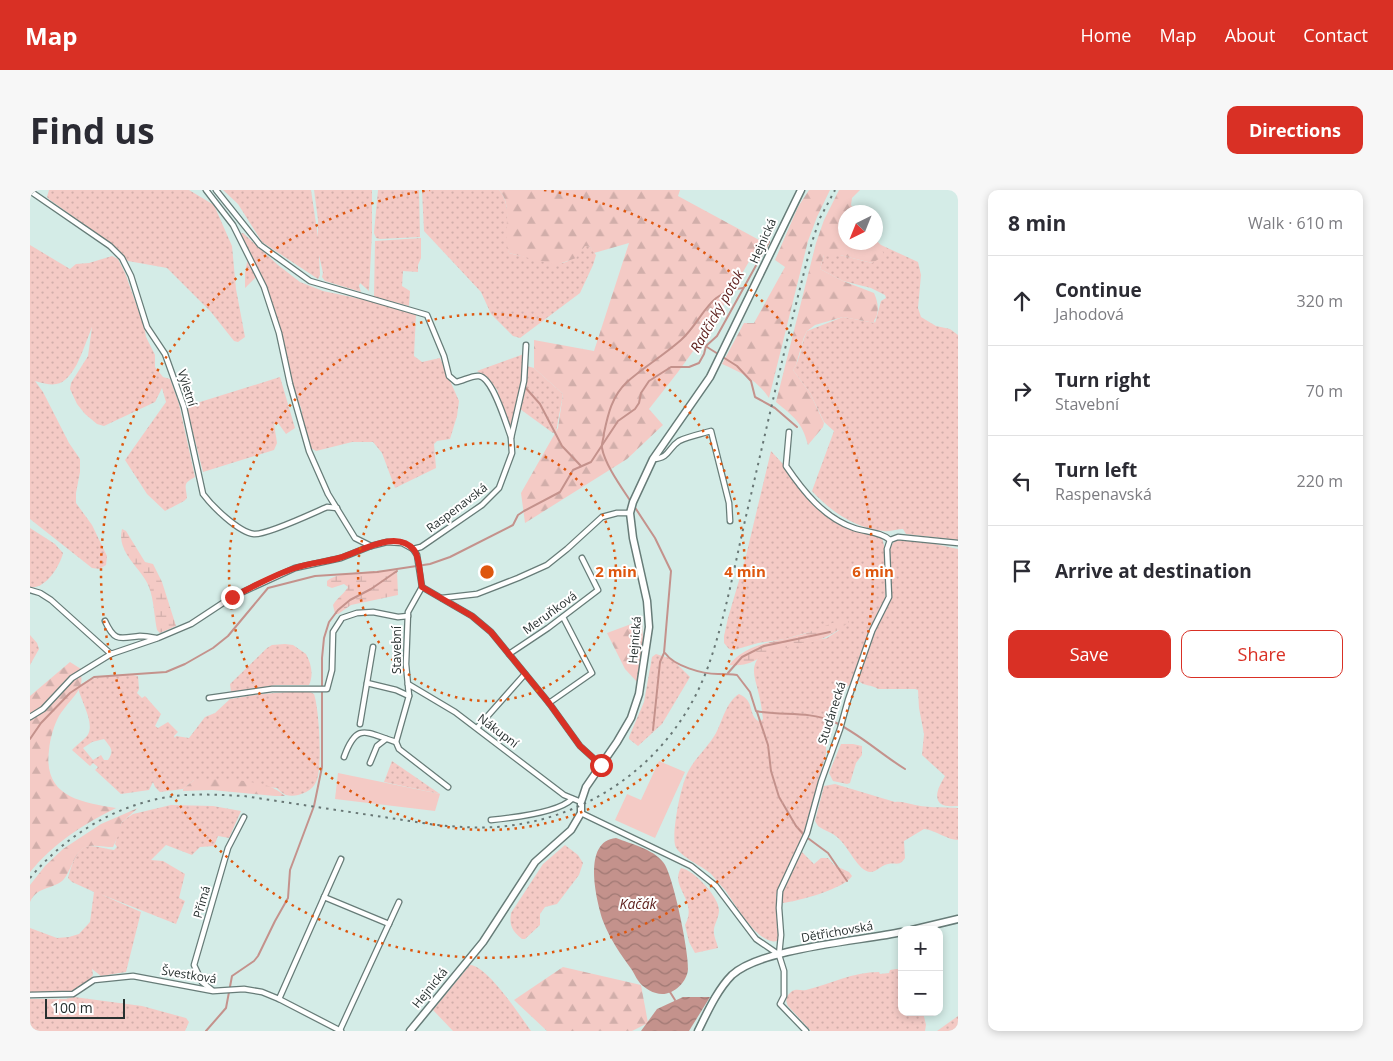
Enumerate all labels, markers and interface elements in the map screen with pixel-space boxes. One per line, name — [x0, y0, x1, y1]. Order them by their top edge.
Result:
text: Map — [25, 19, 77, 52]
text: Home — [1081, 23, 1131, 47]
text: Map — [1159, 23, 1197, 47]
text: About — [1225, 23, 1275, 47]
text: Contact — [1303, 23, 1368, 47]
button: Directions — [1227, 106, 1363, 154]
text: Find us — [30, 107, 155, 154]
north arrow — [838, 205, 883, 250]
text: 8 min — [1008, 209, 1066, 237]
text: Walk · 610 m — [1248, 212, 1343, 234]
street label: Hejnická — [745, 216, 780, 266]
water label: Radčický potok — [685, 265, 748, 356]
text: Continue — [1055, 277, 1142, 303]
icon: ahead — [1008, 287, 1036, 315]
text: 320 m — [1297, 290, 1343, 312]
text: Jahodová — [1055, 303, 1124, 325]
street label: Výletní — [174, 367, 202, 409]
text: Turn right — [1055, 367, 1150, 393]
icon: right — [1008, 377, 1036, 405]
text: 70 m — [1306, 380, 1343, 402]
text: Stavební — [1055, 393, 1119, 415]
text: Turn left — [1055, 457, 1137, 483]
icon: left — [1008, 467, 1036, 495]
text: 220 m — [1297, 470, 1343, 492]
street label: Raspenavská — [423, 479, 491, 536]
text: Raspenavská — [1055, 483, 1152, 505]
icon: arrive — [1008, 557, 1036, 585]
text: Arrive at destination — [1055, 558, 1252, 584]
text: 2 min — [595, 561, 637, 581]
text: 4 min — [724, 561, 766, 581]
text: 6 min — [852, 561, 894, 581]
centre of rings — [478, 563, 496, 581]
route end — [221, 586, 244, 609]
street label: Meruňková — [519, 587, 580, 638]
street label: Hejnická — [624, 615, 645, 664]
street label: Stavební — [388, 625, 405, 674]
button: Save — [1008, 630, 1171, 678]
button: Share — [1181, 630, 1343, 678]
street label: Studánecká — [813, 679, 850, 746]
street label: Nákupní — [474, 710, 523, 752]
route start — [590, 754, 613, 777]
street label: Přímá — [189, 884, 214, 920]
water label: Kačák — [620, 894, 658, 913]
street label: Dětřichovská — [800, 917, 874, 946]
map controls — [898, 926, 943, 1016]
button: + — [898, 926, 943, 971]
street label: Švestková — [160, 962, 218, 987]
street label: Hejnická — [408, 964, 451, 1012]
button: − — [898, 971, 943, 1016]
scale bar — [45, 996, 125, 1019]
text: 100 m — [52, 998, 93, 1017]

